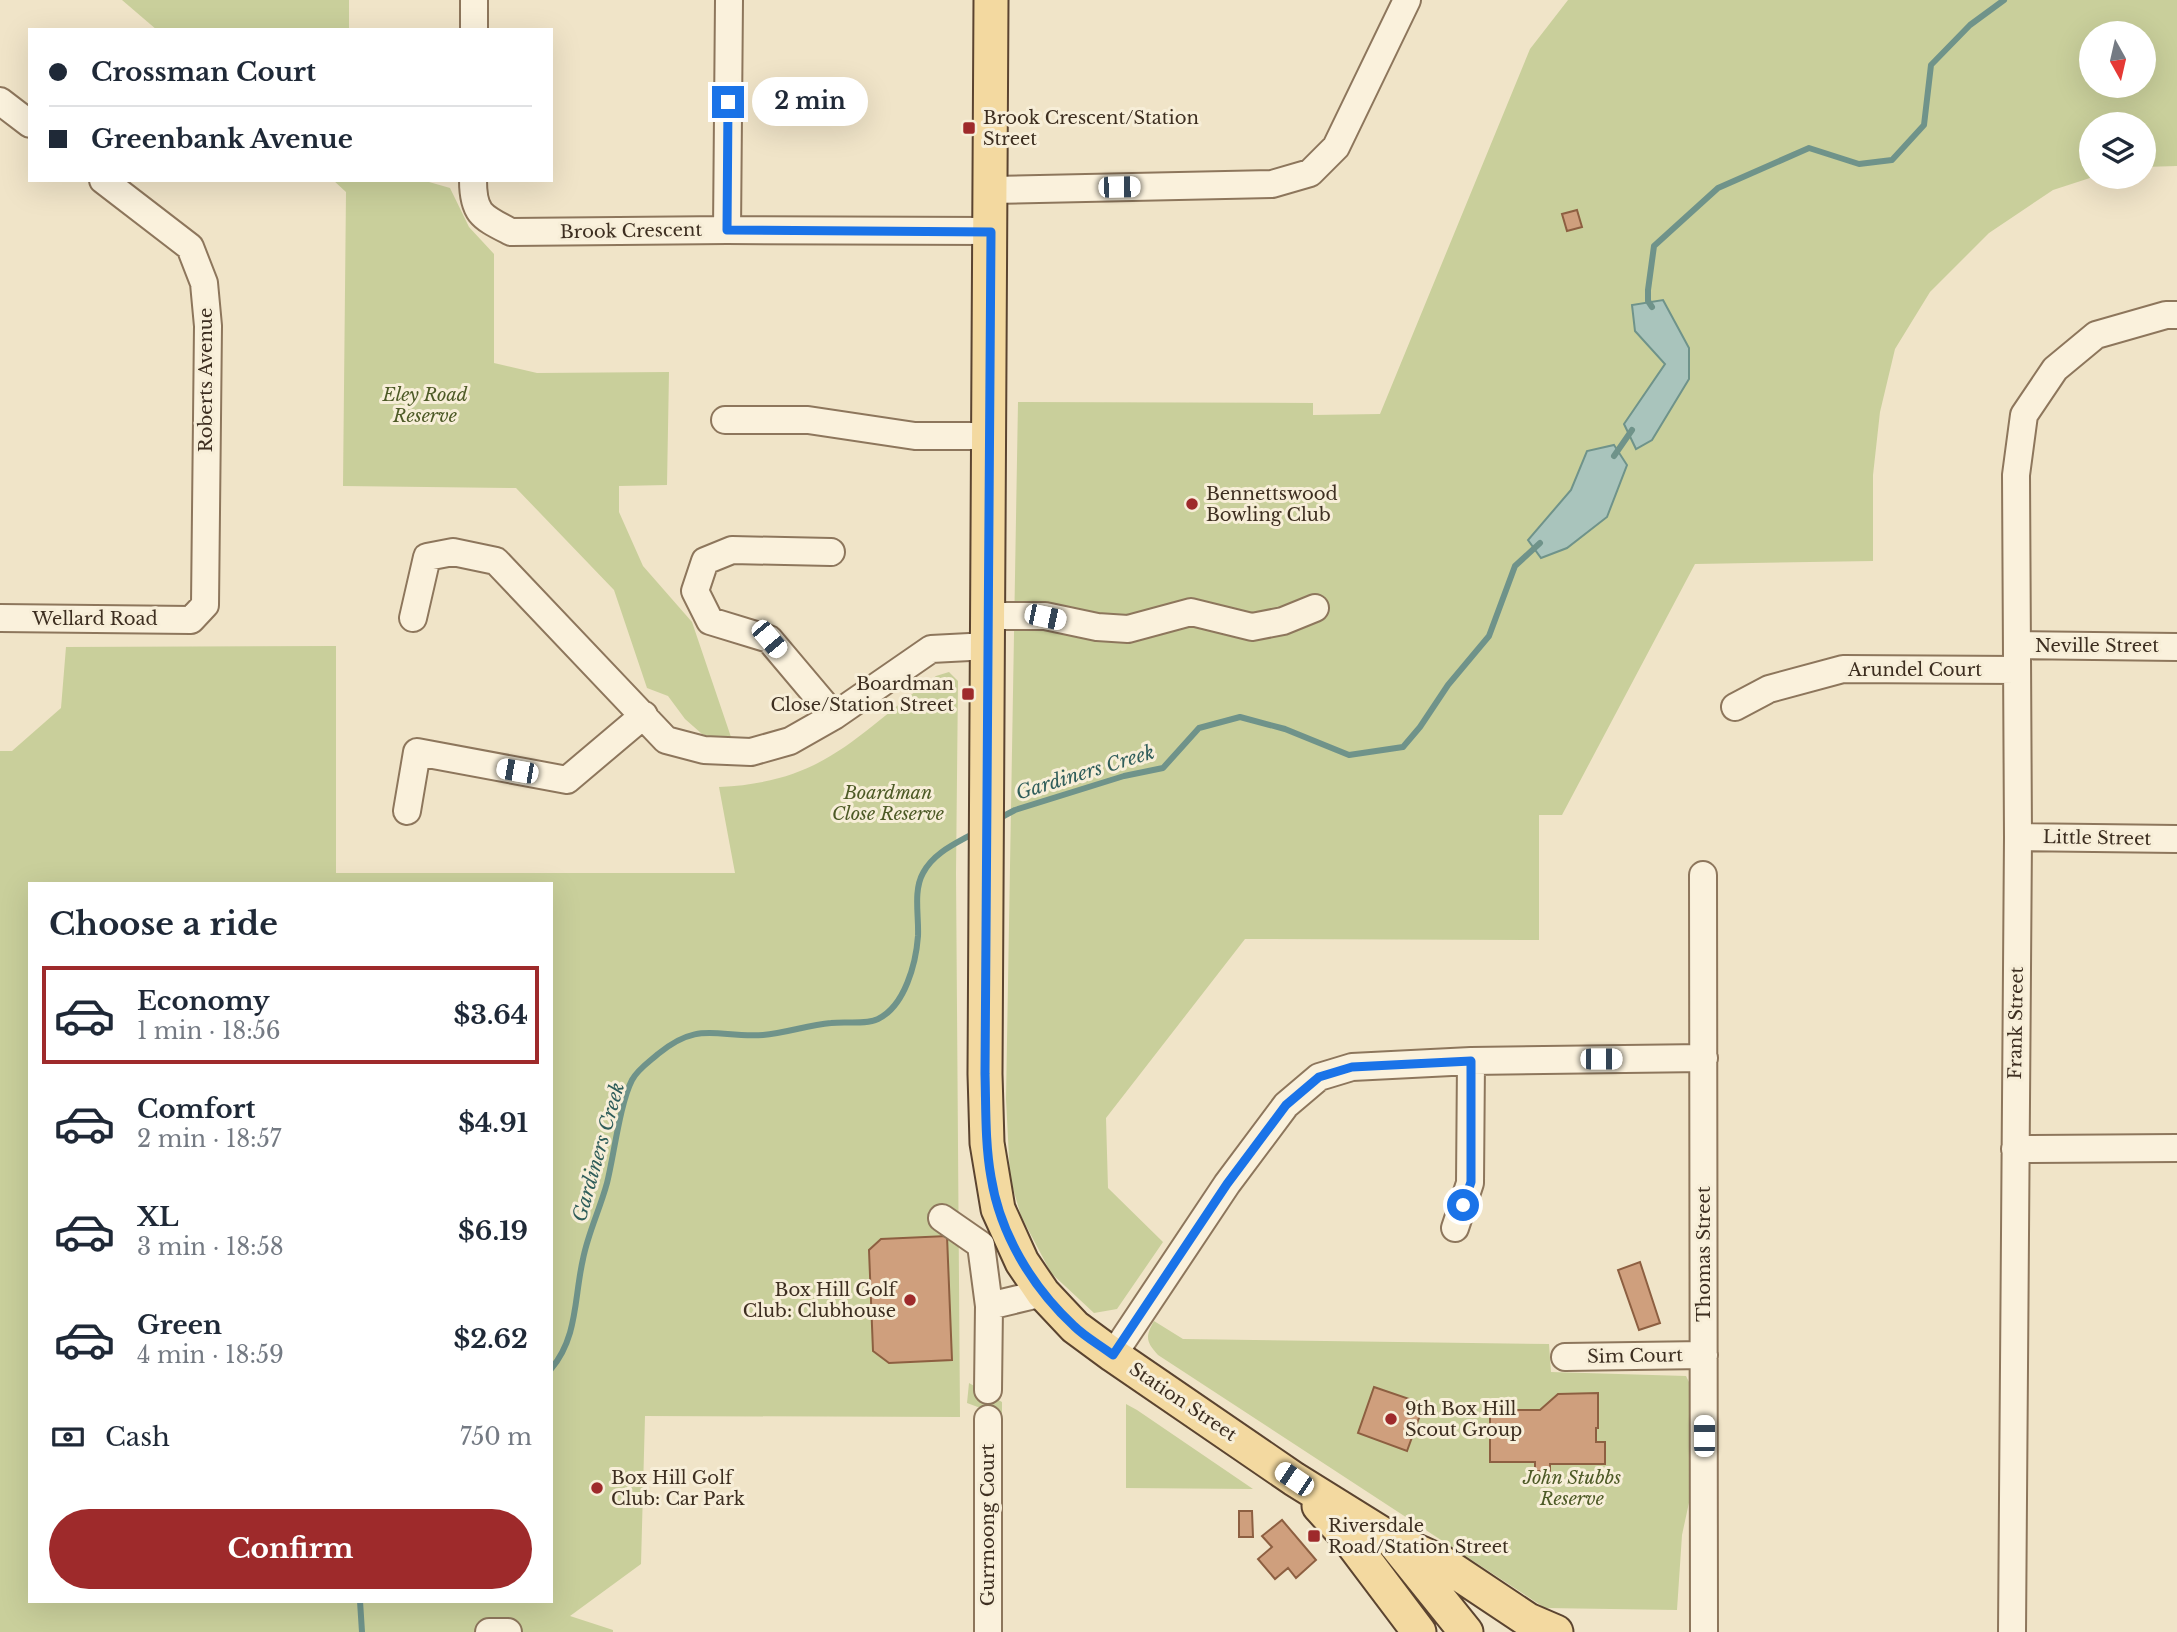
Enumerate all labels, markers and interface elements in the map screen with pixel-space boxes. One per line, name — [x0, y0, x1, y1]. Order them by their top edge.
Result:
north arrow — [2079, 21, 2156, 98]
map controls — [2079, 21, 2156, 189]
text: Crossman Court — [91, 56, 316, 88]
callout: 2 min — [752, 78, 868, 126]
route end — [712, 86, 744, 118]
text: 2 min — [774, 87, 846, 115]
place label: Brook Crescent/Station Street — [983, 107, 1199, 150]
button: layers — [2079, 112, 2156, 189]
marker: Brook Crescent/Station Street — [961, 120, 977, 136]
text: Greenbank Avenue — [91, 123, 353, 155]
car — [1098, 176, 1141, 198]
street label: Brook Crescent — [560, 219, 702, 243]
street label: Roberts Avenue — [195, 308, 217, 452]
park label: Eley Road Reserve — [381, 384, 468, 427]
place label: Bennettswood Bowling Club — [1206, 483, 1338, 526]
marker: Bennettswood Bowling Club — [1184, 496, 1200, 512]
car — [1023, 602, 1068, 632]
street label: Wellard Road — [31, 608, 158, 630]
car — [748, 616, 791, 662]
street label: Neville Street — [2035, 635, 2159, 657]
street label: Arundel Court — [1847, 659, 1982, 681]
place label: Boardman Close/Station Street — [770, 673, 954, 716]
marker: Boardman Close/Station Street — [960, 686, 976, 702]
water label: Gardiners Creek — [1013, 740, 1157, 804]
car — [495, 757, 540, 785]
park label: Boardman Close Reserve — [832, 782, 944, 825]
street label: Little Street — [2043, 826, 2152, 850]
text: Choose a ride — [49, 904, 278, 944]
street label: Frank Street — [2004, 966, 2028, 1080]
icon: car — [53, 984, 116, 1047]
text: Economy — [137, 985, 270, 1017]
text: $3.64 — [453, 999, 528, 1031]
text: 1 min · 18:56 — [137, 1017, 281, 1045]
car — [1581, 1049, 1623, 1070]
water label: Gardiners Creek — [568, 1080, 629, 1224]
icon: car — [53, 1092, 116, 1155]
text: Comfort — [137, 1093, 255, 1125]
text: $4.91 — [458, 1107, 528, 1139]
text: 2 min · 18:57 — [137, 1125, 281, 1153]
street label: Thomas Street — [1693, 1186, 1715, 1322]
route start — [1447, 1189, 1479, 1221]
icon: car — [53, 1200, 116, 1263]
text: XL — [137, 1201, 179, 1233]
text: $6.19 — [458, 1215, 528, 1247]
text: 3 min · 18:58 — [137, 1233, 284, 1261]
place label: Box Hill Golf Club: Clubhouse — [743, 1279, 899, 1322]
marker: Box Hill Golf Club: Clubhouse — [902, 1292, 918, 1308]
icon: car — [53, 1308, 116, 1371]
text: Green — [137, 1309, 222, 1341]
text: $2.62 — [453, 1323, 528, 1355]
text: 4 min · 18:59 — [137, 1341, 284, 1369]
street label: Sim Court — [1587, 1344, 1683, 1368]
street label: Station Street — [1125, 1358, 1241, 1446]
place label: 9th Box Hill Scout Group — [1405, 1398, 1522, 1441]
marker: 9th Box Hill Scout Group — [1383, 1411, 1399, 1427]
car — [1694, 1415, 1715, 1457]
icon: cash — [49, 1418, 87, 1456]
text: Cash — [105, 1421, 170, 1453]
text: 750 m — [460, 1423, 532, 1451]
street label: Gurrnoong Court — [977, 1443, 999, 1606]
car — [1271, 1459, 1318, 1499]
place label: Box Hill Golf Club: Car Park — [611, 1467, 745, 1510]
park label: John Stubbs Reserve — [1522, 1467, 1621, 1510]
marker: Box Hill Golf Club: Car Park — [589, 1480, 605, 1496]
button: Confirm — [49, 1509, 532, 1589]
place label: Riversdale Road/Station Street — [1328, 1515, 1509, 1558]
marker: Riversdale Road/Station Street — [1306, 1528, 1322, 1544]

